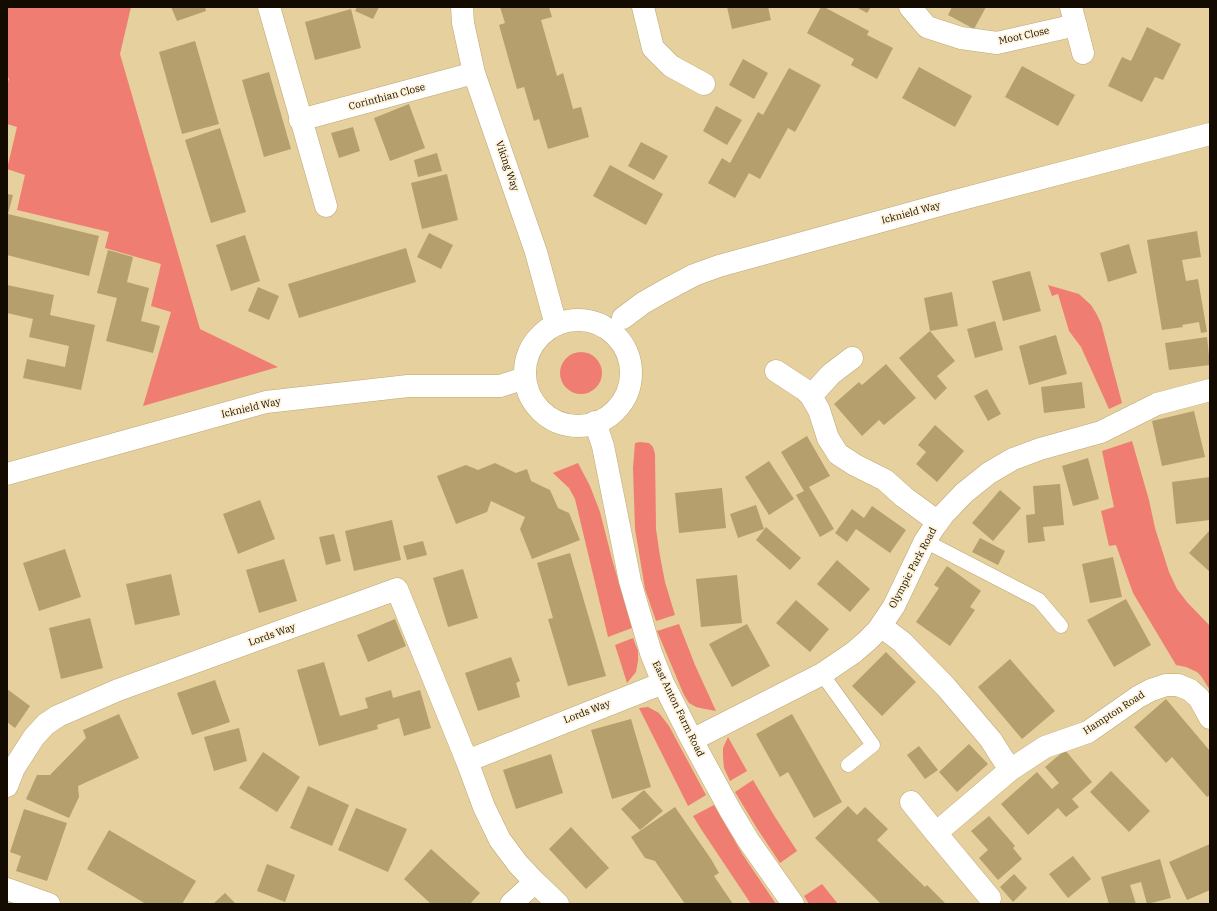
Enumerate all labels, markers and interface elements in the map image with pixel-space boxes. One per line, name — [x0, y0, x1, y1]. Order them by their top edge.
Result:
street label: Moot Close — [998, 25, 1050, 47]
street label: Corinthian Close — [348, 81, 426, 113]
street label: Viking Way — [493, 139, 521, 193]
street label: Icknield Way — [880, 199, 942, 227]
street label: Icknield Way — [220, 395, 282, 421]
street label: Olympic Park Road — [887, 526, 939, 610]
street label: Lords Way — [247, 621, 297, 649]
street label: East Anton Farm Road — [650, 659, 706, 759]
street label: Hampton Road — [1081, 689, 1147, 737]
street label: Lords Way — [562, 698, 612, 726]

